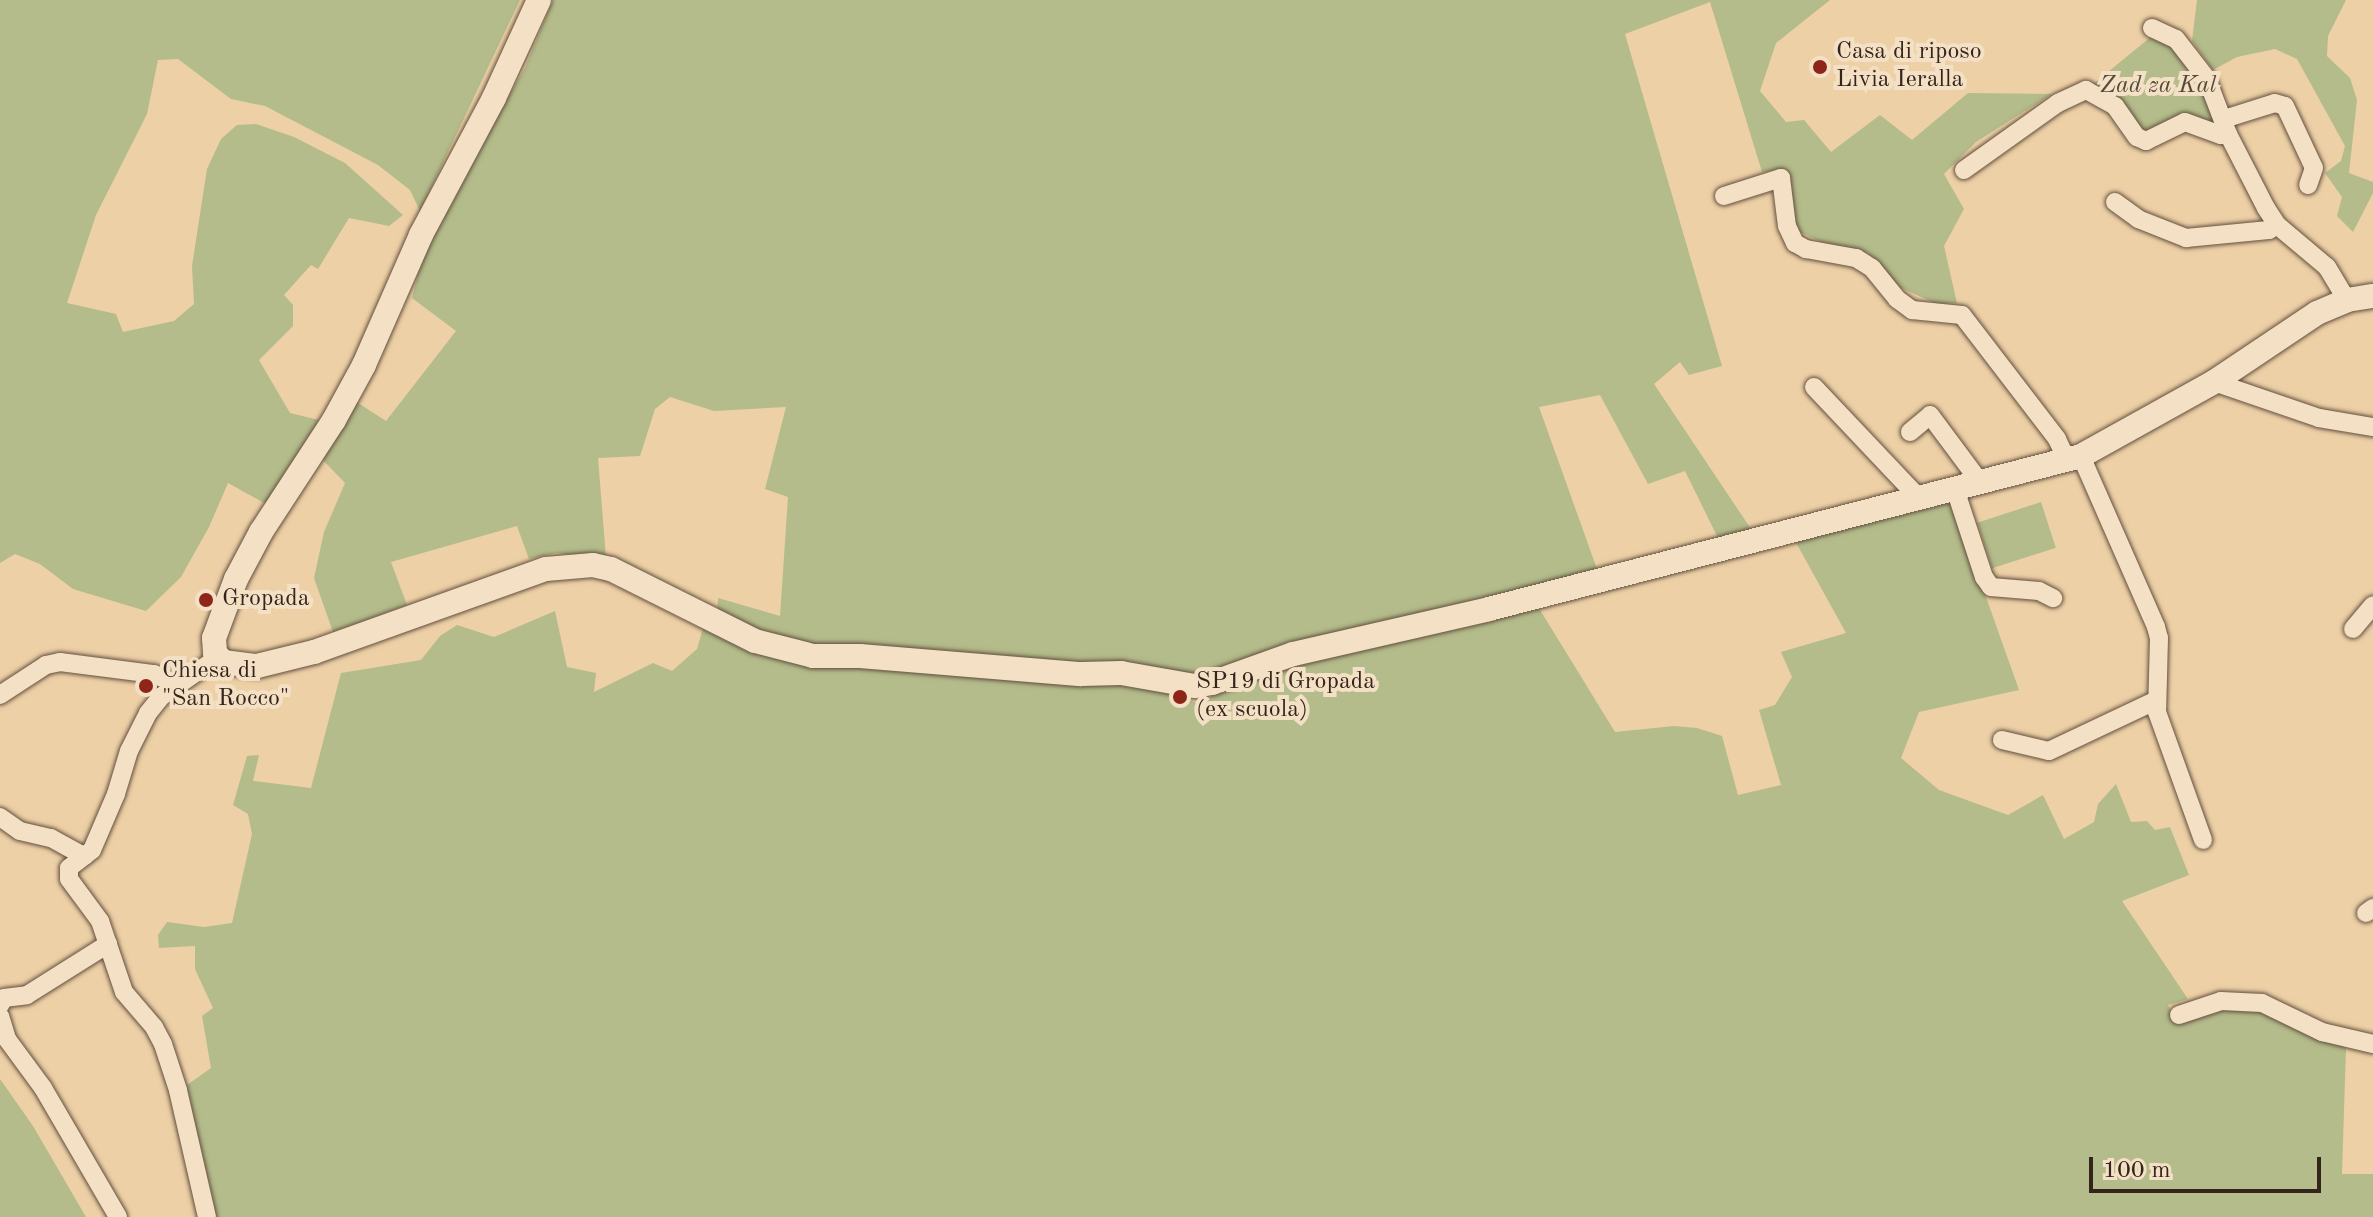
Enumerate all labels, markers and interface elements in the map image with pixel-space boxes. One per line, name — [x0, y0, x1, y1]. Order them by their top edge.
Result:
place label: Casa di riposo Livia Ieralla — [1836, 39, 1982, 95]
marker: Casa di riposo Livia Ieralla — [1811, 58, 1829, 76]
park label: Zad za Kal — [2100, 73, 2216, 101]
place label: Gropada — [222, 586, 310, 614]
marker: Gropada — [197, 591, 215, 609]
place label: Chiesa di "San Rocco" — [162, 658, 289, 714]
place label: SP19 di Gropada (ex scuola) — [1196, 669, 1375, 725]
marker: Chiesa di "San Rocco" — [137, 677, 155, 695]
marker: SP19 di Gropada (ex scuola) — [1171, 688, 1189, 706]
scale bar — [2093, 1141, 2325, 1191]
text: 100 m — [2103, 1159, 2171, 1183]

